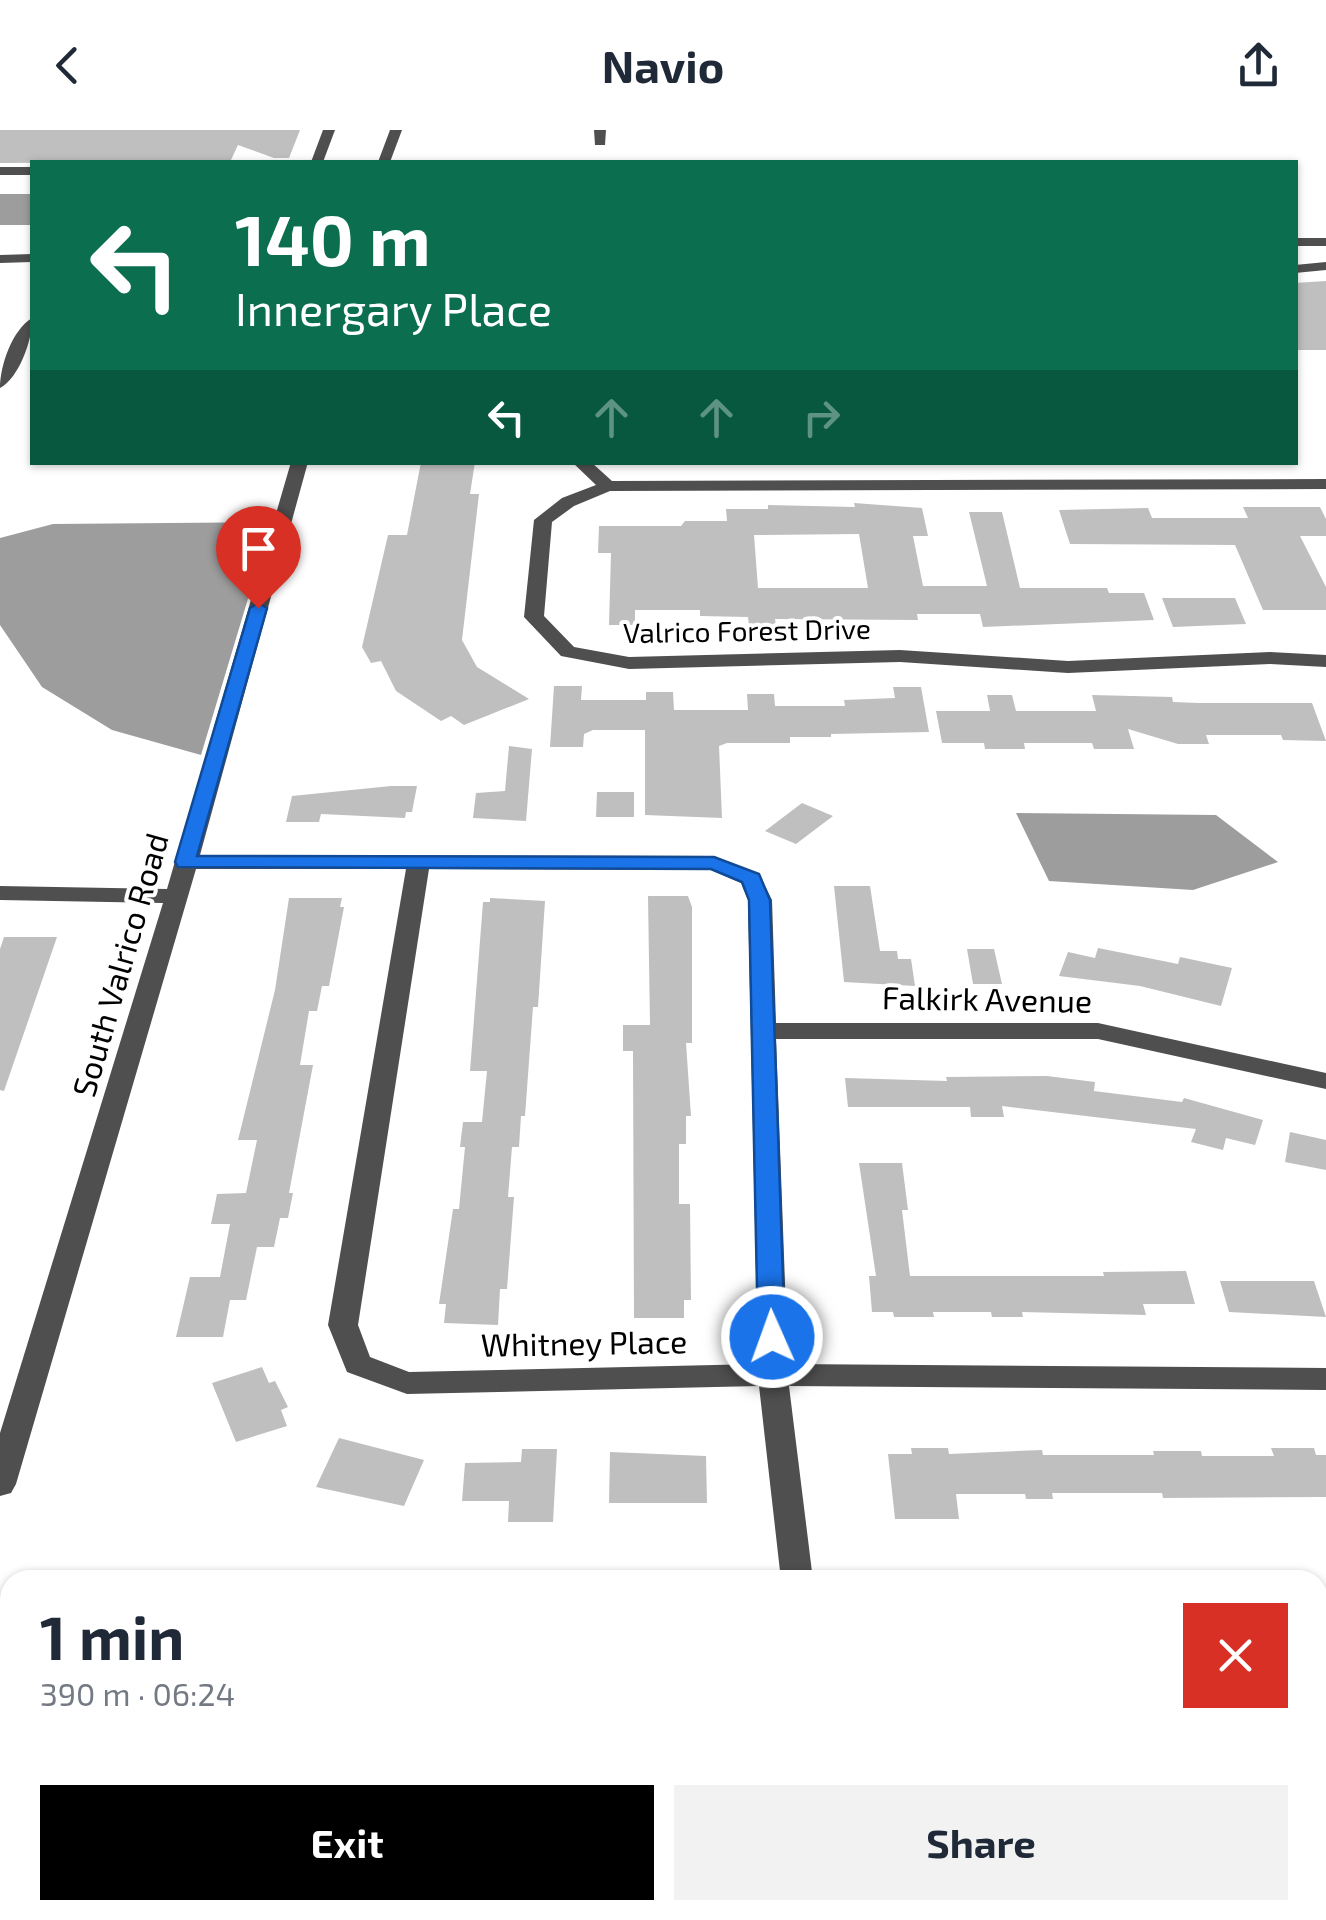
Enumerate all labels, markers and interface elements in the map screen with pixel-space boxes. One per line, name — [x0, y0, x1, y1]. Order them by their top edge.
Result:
icon: back — [40, 38, 95, 93]
text: Navio — [602, 38, 724, 92]
icon: share — [1231, 38, 1286, 93]
text: 140 m — [235, 196, 431, 280]
icon: left — [70, 200, 200, 330]
text: Innergary Place — [235, 281, 552, 335]
icon: left — [479, 390, 534, 445]
icon: ahead — [584, 390, 639, 445]
icon: ahead — [689, 390, 744, 445]
icon: right — [794, 390, 849, 445]
pin — [216, 506, 301, 609]
icon: arrive — [231, 521, 286, 576]
street label: Valrico Forest Drive — [623, 611, 871, 649]
street label: South Valrico Road — [63, 828, 175, 1101]
street label: Falkirk Avenue — [882, 977, 1092, 1019]
position arrow — [720, 1285, 824, 1389]
street label: Whitney Place — [480, 1321, 688, 1363]
text: 1 min — [40, 1600, 184, 1672]
button: close — [1183, 1603, 1288, 1708]
text: 390 m · 06:24 — [40, 1674, 235, 1712]
button: Exit — [40, 1785, 654, 1900]
button: Share — [674, 1785, 1288, 1900]

